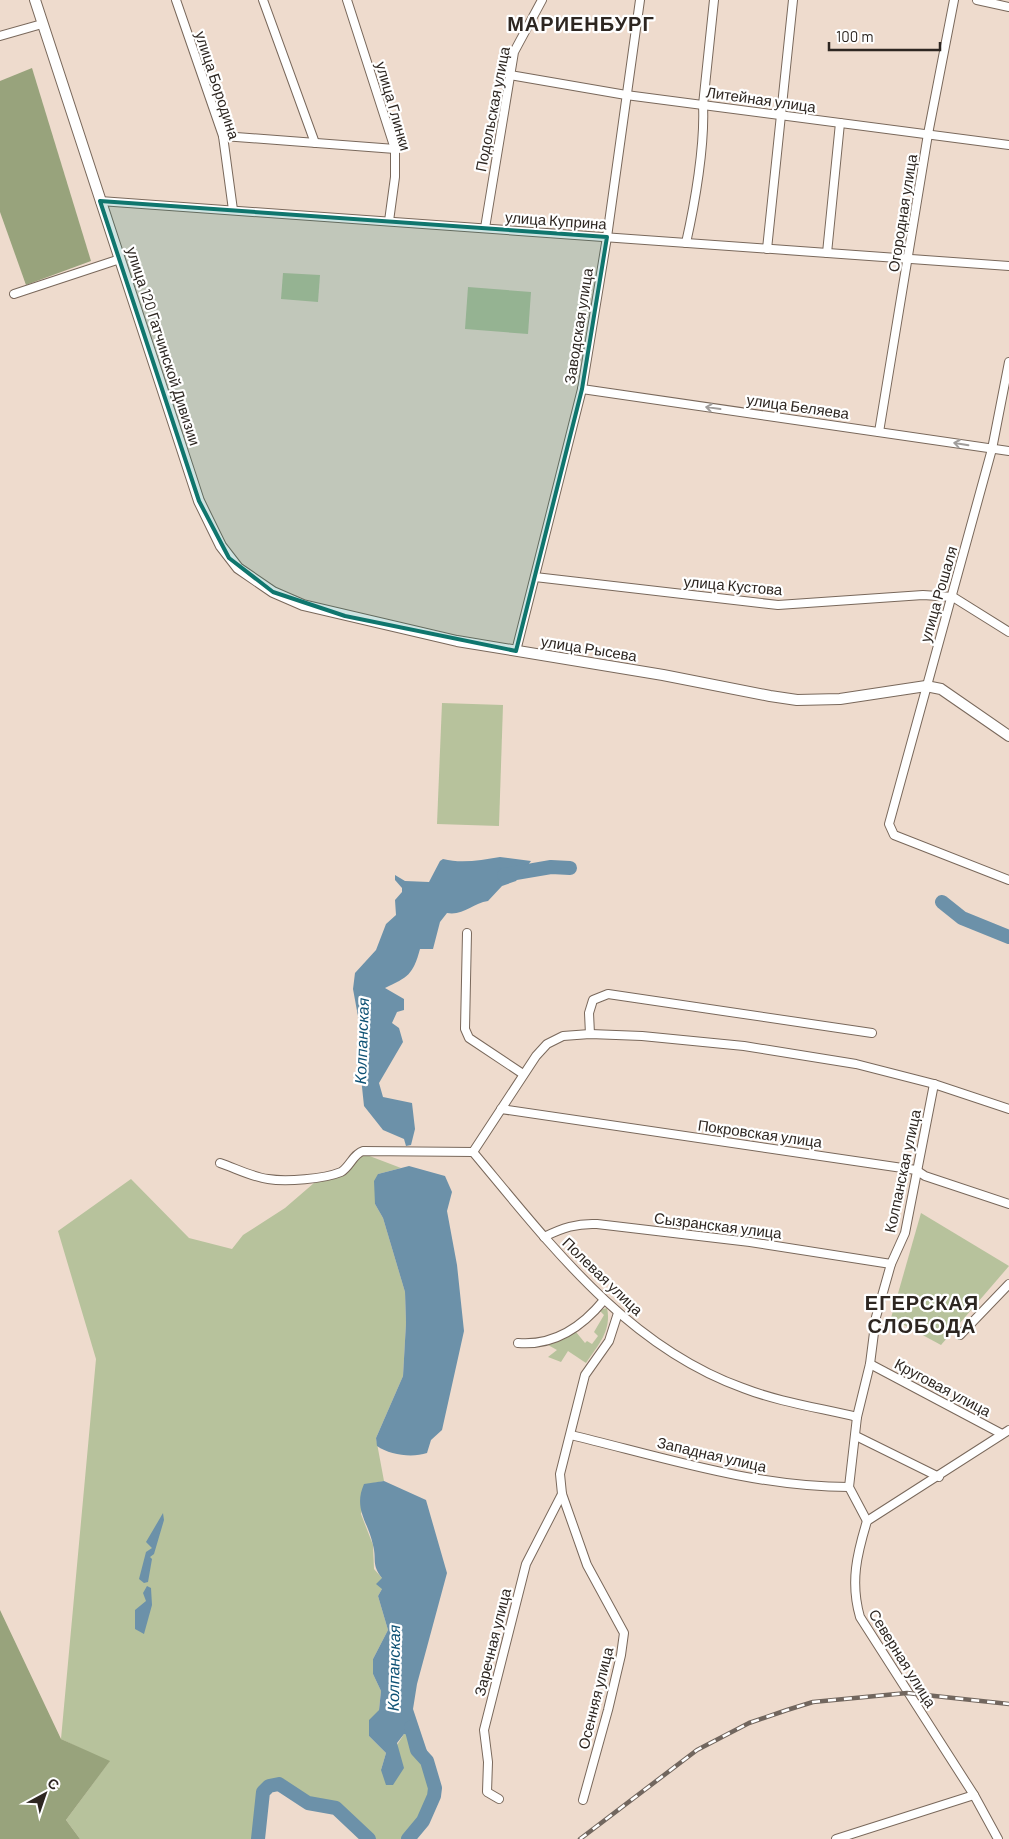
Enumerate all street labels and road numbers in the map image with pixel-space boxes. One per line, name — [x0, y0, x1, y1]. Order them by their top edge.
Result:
street label: улица Бородина — [192, 29, 244, 142]
street label: Подольская улица — [471, 44, 513, 173]
street label: улица Глинки — [373, 59, 415, 153]
street label: Литейная улица — [705, 82, 818, 116]
street label: Огородная улица — [884, 152, 920, 273]
street label: улица Куприна — [505, 207, 608, 233]
street label: улица 120 Гатчинской Дивизии — [123, 244, 205, 448]
street label: Заводская улица — [560, 266, 596, 385]
street label: улица Беляева — [746, 390, 851, 422]
street label: улица Рошаля — [916, 544, 960, 644]
street label: улица Кустова — [683, 572, 784, 598]
street label: улица Рысева — [540, 632, 639, 665]
street label: Колпанская улица — [880, 1107, 924, 1234]
street label: Покровская улица — [697, 1115, 824, 1151]
street label: Сызранская улица — [653, 1208, 784, 1242]
street label: Полевая улица — [559, 1233, 647, 1319]
street label: Круговая улица — [892, 1354, 995, 1420]
street label: Западная улица — [656, 1433, 769, 1475]
street label: Заречная улица — [470, 1586, 514, 1698]
street label: Северная улица — [866, 1605, 941, 1711]
street label: Осенняя улица — [574, 1644, 617, 1751]

